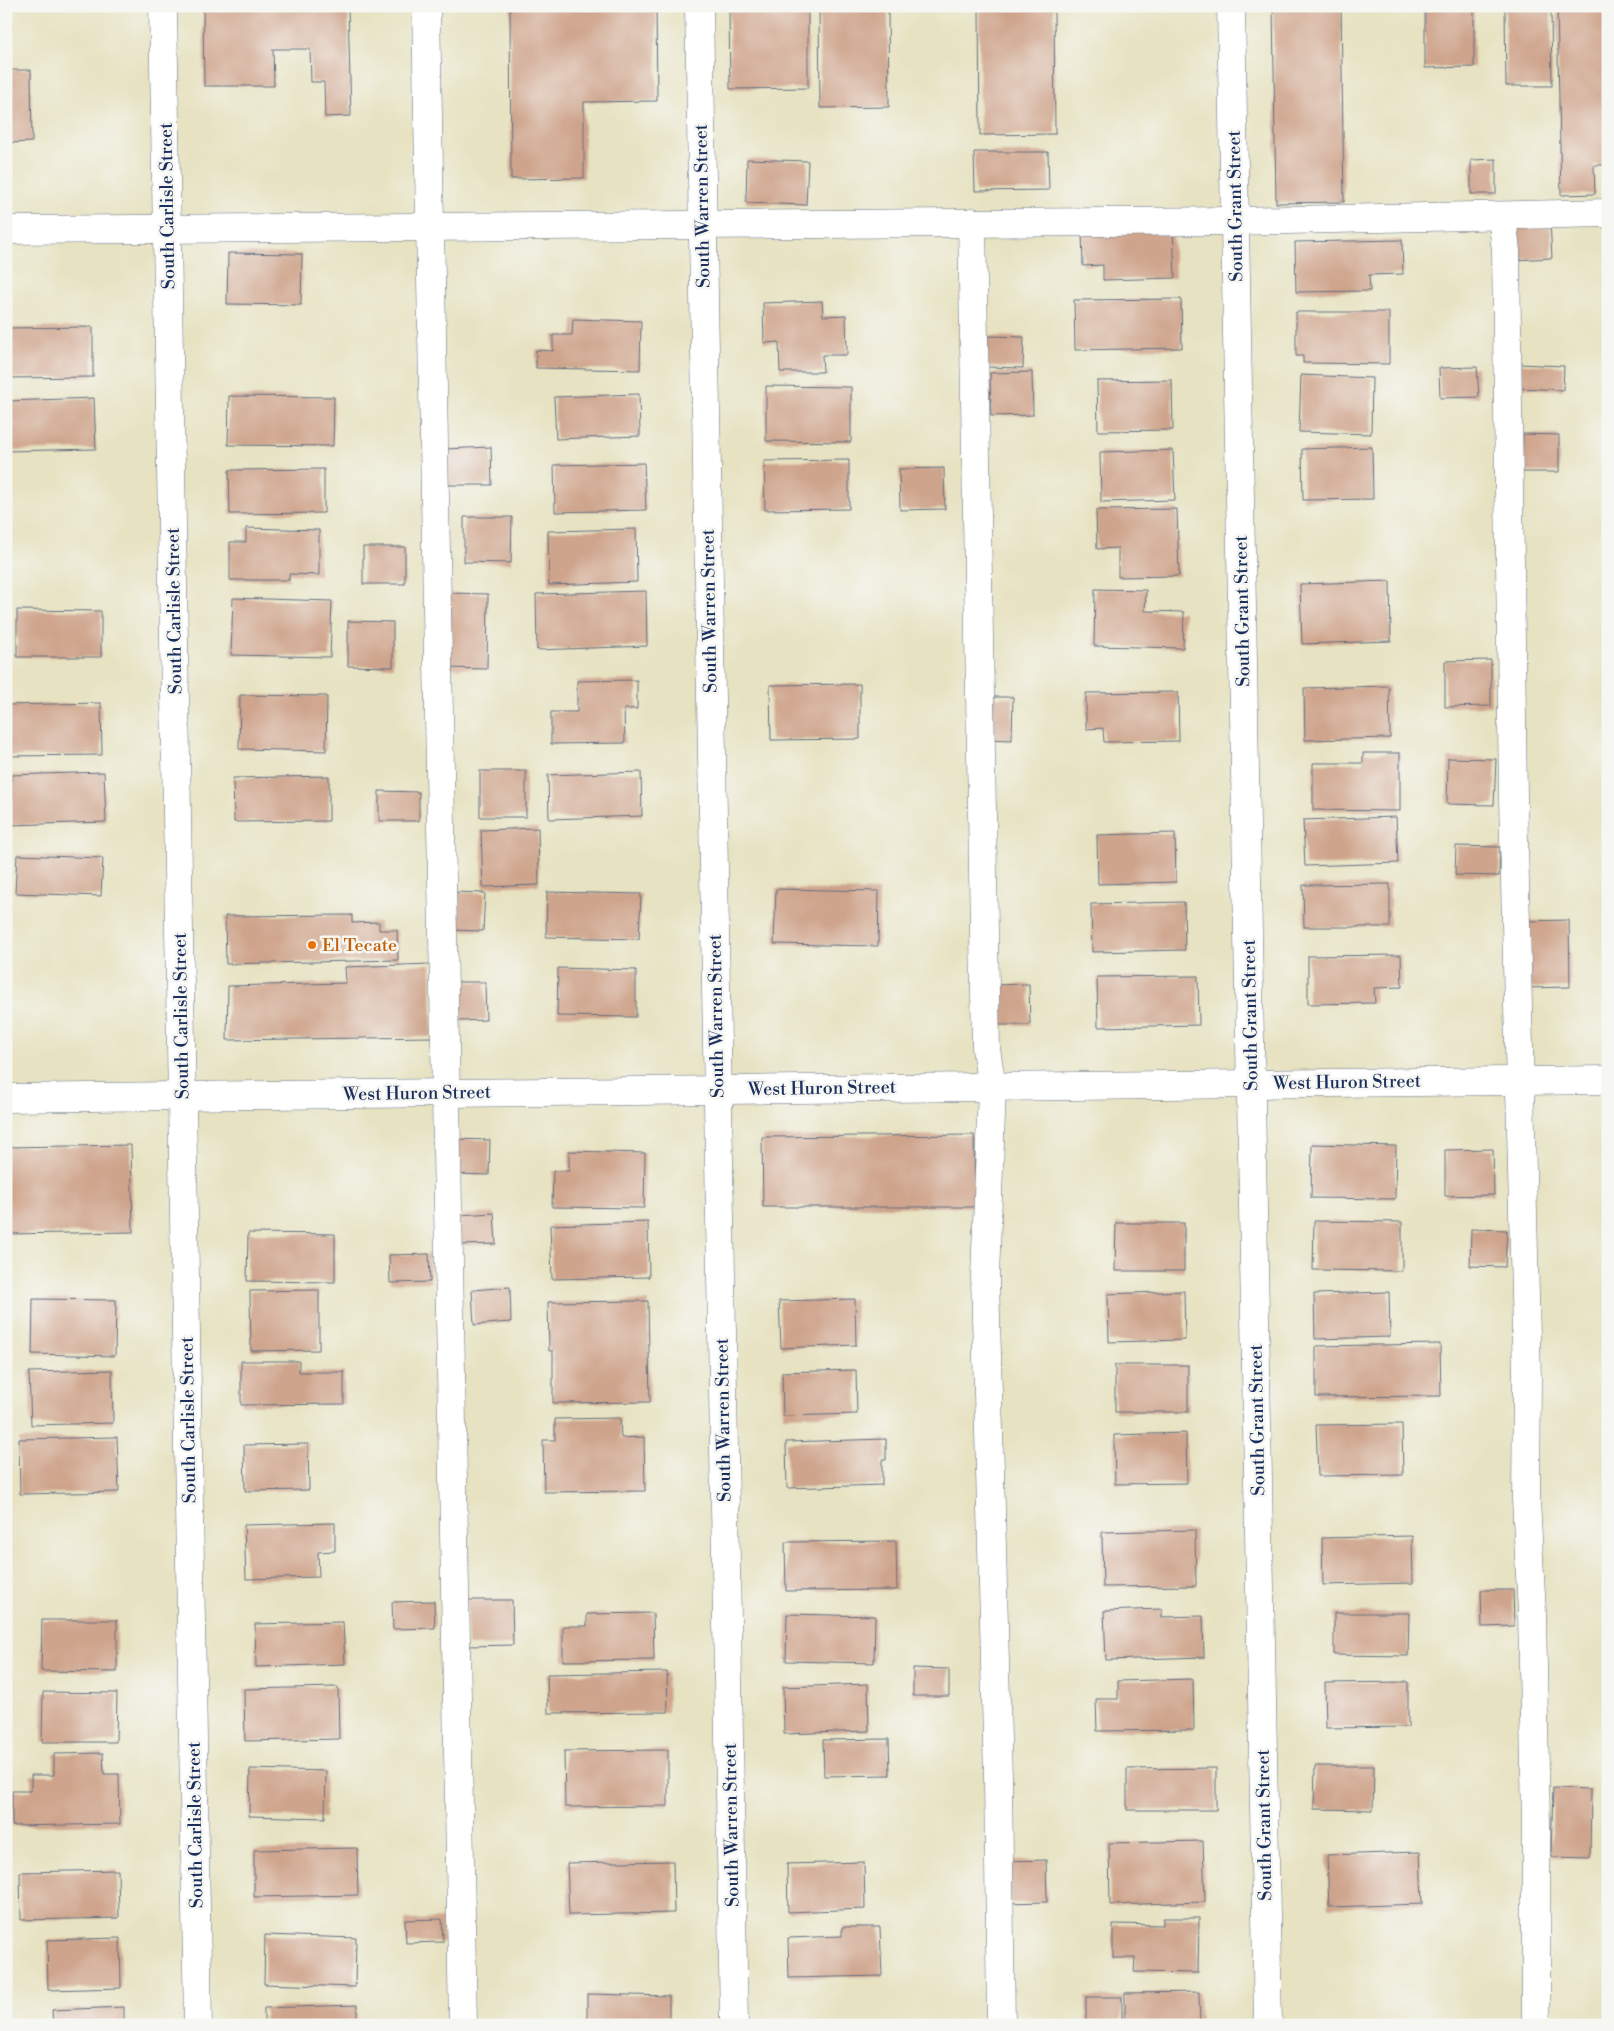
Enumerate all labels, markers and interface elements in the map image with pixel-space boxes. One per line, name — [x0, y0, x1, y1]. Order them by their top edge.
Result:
street label: South Carlisle Street — [155, 122, 180, 290]
street label: South Warren Street — [690, 123, 715, 288]
street label: South Grant Street — [1223, 129, 1248, 282]
street label: South Carlisle Street — [162, 527, 187, 695]
street label: South Warren Street — [697, 528, 722, 693]
street label: South Grant Street — [1230, 534, 1255, 687]
street label: South Carlisle Street — [169, 932, 194, 1100]
street label: South Warren Street — [704, 933, 729, 1098]
place label: El Tecate — [322, 934, 397, 957]
street label: South Grant Street — [1238, 938, 1263, 1091]
marker: El Tecate — [306, 939, 318, 951]
street label: West Huron Street — [1272, 1070, 1422, 1095]
street label: West Huron Street — [747, 1076, 897, 1101]
street label: West Huron Street — [342, 1081, 492, 1106]
street label: South Carlisle Street — [176, 1336, 201, 1504]
street label: South Warren Street — [711, 1337, 736, 1502]
street label: South Grant Street — [1245, 1343, 1270, 1496]
street label: South Carlisle Street — [183, 1741, 208, 1909]
street label: South Warren Street — [719, 1742, 744, 1907]
street label: South Grant Street — [1252, 1748, 1277, 1901]

